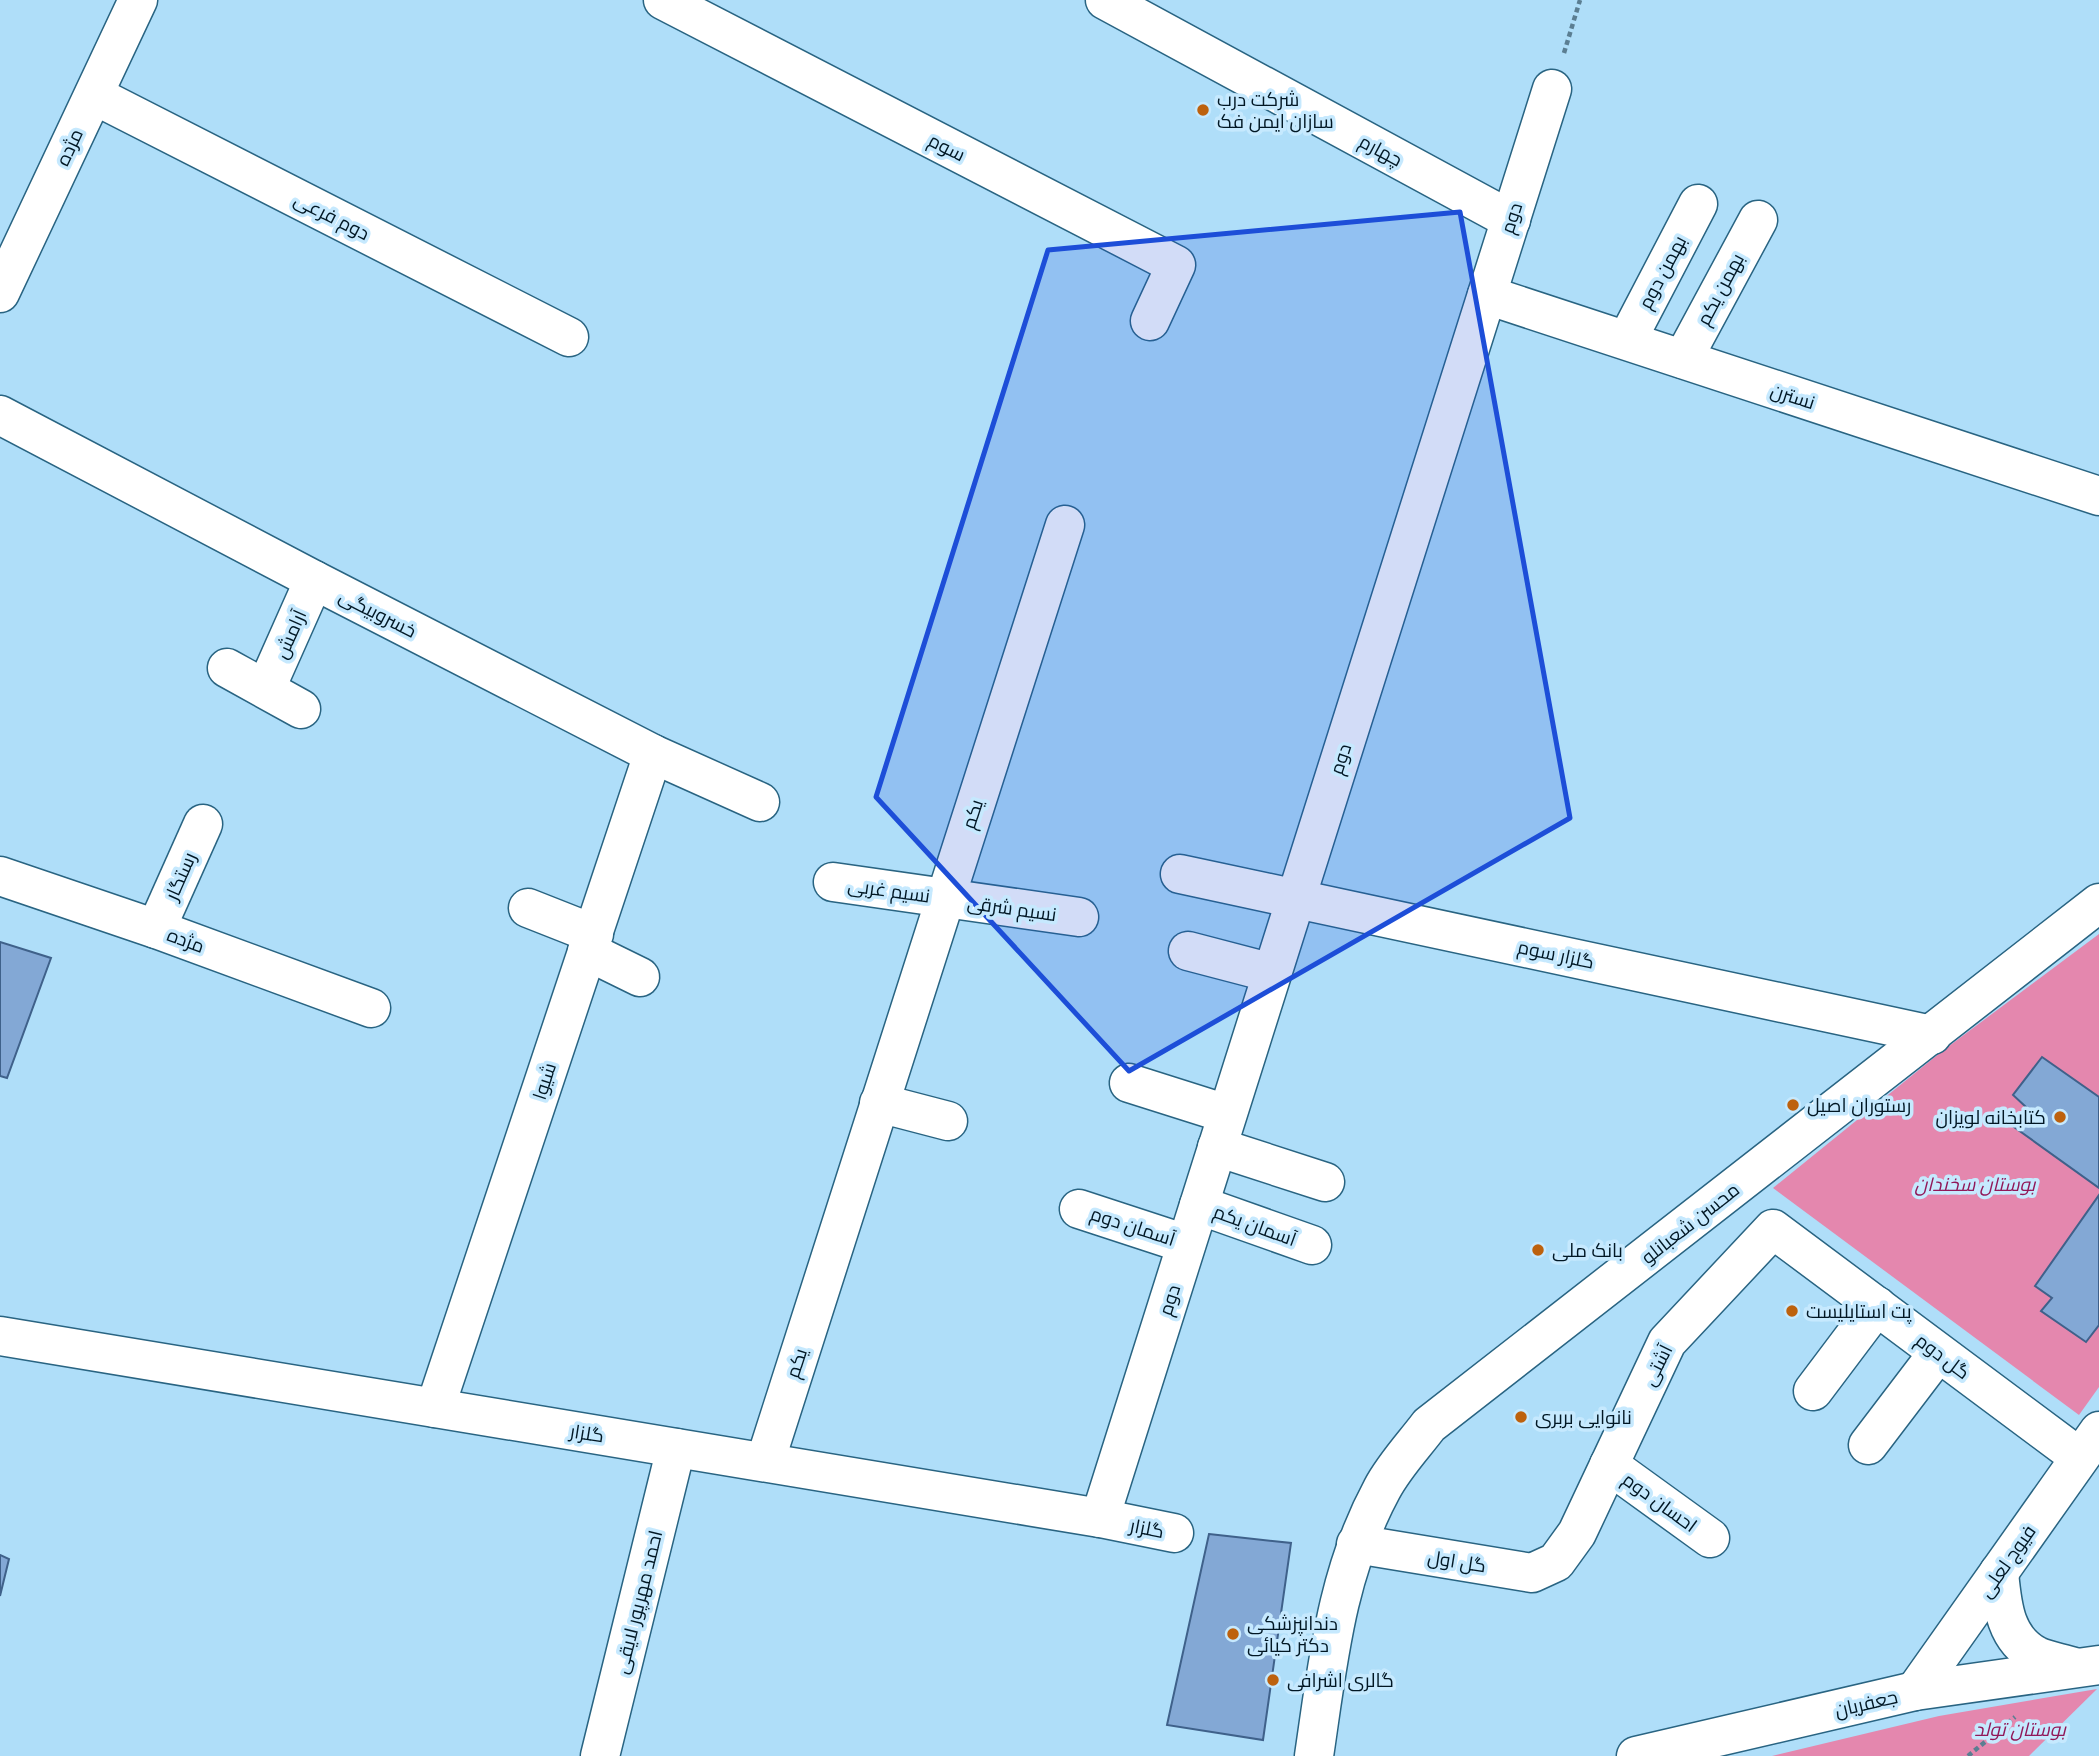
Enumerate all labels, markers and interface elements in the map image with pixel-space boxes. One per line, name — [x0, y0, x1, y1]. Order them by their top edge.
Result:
place label: شرکت درب سازان ایمن فک — [1217, 86, 1334, 133]
marker: شرکت درب سازان ایمن فک — [1195, 102, 1211, 118]
street label: مژده — [49, 124, 88, 169]
street label: سوم — [923, 127, 970, 168]
street label: چهارم — [1354, 128, 1407, 173]
street label: دوم فرعی — [289, 186, 374, 247]
street label: دوم — [1494, 199, 1529, 237]
street label: بهمن دوم — [1632, 231, 1693, 314]
street label: بهمن یکم — [1690, 248, 1751, 330]
street label: نسترن — [1768, 377, 1819, 414]
street label: خسروبیگی — [335, 582, 421, 643]
street label: آرامش — [268, 605, 311, 662]
street label: دوم — [1323, 740, 1358, 778]
street label: یکم — [955, 796, 990, 833]
street label: رستگار — [157, 848, 201, 905]
street label: نسیم غربی — [846, 871, 932, 910]
street label: نسیم شرقی — [966, 889, 1058, 928]
street label: مژده — [164, 921, 208, 958]
street label: گلزار سوم — [1515, 933, 1597, 976]
street label: شیوا — [526, 1059, 561, 1102]
place label: رستوران اصیل — [1807, 1092, 1911, 1117]
marker: رستوران اصیل — [1785, 1097, 1801, 1113]
place label: کتابخانه لویزان — [1935, 1104, 2046, 1129]
marker: کتابخانه لویزان — [2052, 1109, 2068, 1125]
park label: بوستان سخندان — [1915, 1171, 2036, 1196]
street label: محسن شعبانلو — [1635, 1176, 1744, 1269]
street label: آسمان یکم — [1210, 1198, 1300, 1253]
street label: آسمان دوم — [1087, 1200, 1179, 1253]
place label: بانک ملی — [1552, 1237, 1623, 1262]
marker: بانک ملی — [1530, 1242, 1546, 1258]
street label: دوم — [1152, 1281, 1187, 1319]
place label: پت استایلیست — [1806, 1298, 1912, 1324]
marker: پت استایلیست — [1784, 1303, 1800, 1319]
street label: گل دوم — [1910, 1327, 1976, 1386]
street label: آشتی — [1636, 1340, 1678, 1390]
street label: یکم — [779, 1345, 814, 1382]
place label: نانوایی بربری — [1535, 1404, 1632, 1429]
marker: نانوایی بربری — [1513, 1409, 1529, 1425]
street label: گلزار — [567, 1417, 606, 1448]
street label: احسان دوم — [1617, 1466, 1703, 1539]
street label: گلزار — [1127, 1512, 1166, 1543]
street label: فیوج لعلی — [1972, 1519, 2042, 1603]
street label: احمد مهرپور لایقی — [608, 1527, 668, 1677]
street label: گل اول — [1426, 1544, 1488, 1577]
place label: دندانپزشکی دکتر کیائی — [1247, 1610, 1338, 1657]
marker: دندانپزشکی دکتر کیائی — [1225, 1626, 1241, 1642]
place label: گالری اشرافی — [1287, 1667, 1394, 1692]
marker: گالری اشرافی — [1265, 1672, 1281, 1688]
street label: جعفریان — [1832, 1683, 1900, 1722]
park label: بوستان تولد — [1974, 1716, 2067, 1741]

